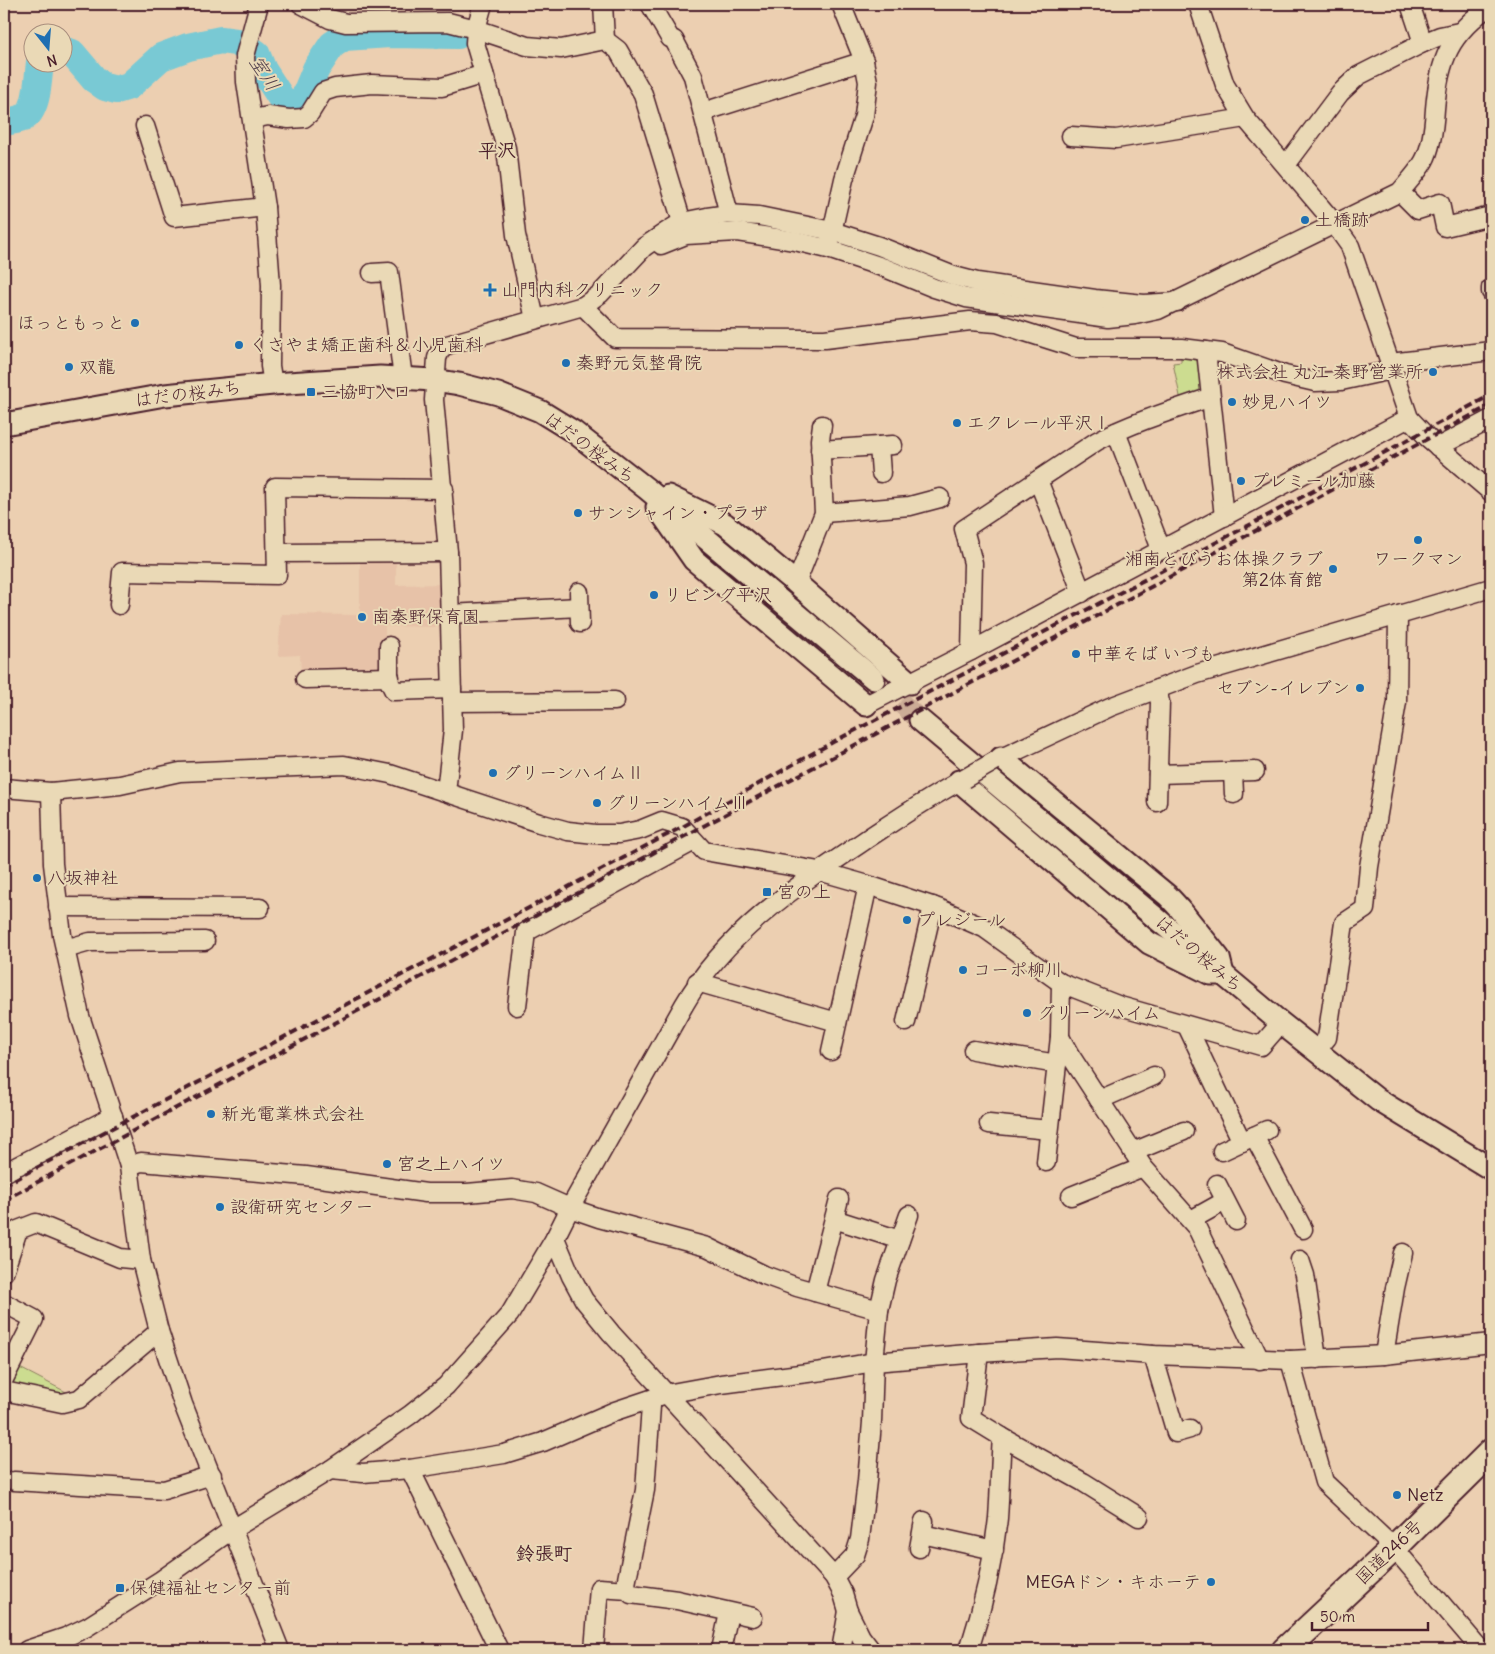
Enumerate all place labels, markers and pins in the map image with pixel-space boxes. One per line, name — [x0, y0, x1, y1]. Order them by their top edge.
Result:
place label: 土橋跡 — [1315, 208, 1369, 231]
marker: 土橋跡 — [1299, 214, 1311, 226]
place label: 山門内科クリニック — [501, 278, 663, 301]
marker: 山門内科クリニック — [483, 283, 497, 297]
place label: ほっともっと — [17, 311, 125, 334]
marker: ほっともっと — [129, 317, 141, 329]
place label: くさやま矯正歯科＆小児歯科 — [249, 333, 483, 356]
marker: くさやま矯正歯科＆小児歯科 — [233, 339, 245, 351]
place label: 秦野元気整骨院 — [576, 351, 702, 374]
place label: 双龍 — [79, 355, 115, 378]
marker: 秦野元気整骨院 — [560, 357, 572, 369]
place label: 株式会社 丸江 秦野営業所 — [1216, 360, 1423, 383]
marker: 双龍 — [63, 361, 75, 373]
marker: 株式会社 丸江 秦野営業所 — [1427, 366, 1439, 378]
place label: 三協町入口 — [321, 380, 411, 403]
marker: 三協町入口 — [305, 386, 317, 398]
place label: 妙見ハイツ — [1242, 390, 1332, 413]
marker: 妙見ハイツ — [1226, 396, 1238, 408]
place label: エクレール平沢Ⅰ — [967, 411, 1111, 434]
marker: エクレール平沢Ⅰ — [951, 417, 963, 429]
place label: プレミール加藤 — [1251, 469, 1376, 492]
marker: プレミール加藤 — [1235, 475, 1247, 487]
place label: サンシャイン・プラザ — [588, 501, 768, 524]
marker: サンシャイン・プラザ — [572, 507, 584, 519]
marker: ワークマン — [1412, 534, 1424, 546]
place label: 湘南とびうお体操クラブ 第2体育館 — [1125, 547, 1323, 591]
place label: ワークマン — [1373, 547, 1463, 570]
marker: 湘南とびうお体操クラブ 第2体育館 — [1327, 563, 1339, 575]
place label: リビング平沢 — [664, 583, 772, 606]
marker: リビング平沢 — [648, 589, 660, 601]
place label: 南秦野保育園 — [372, 605, 480, 628]
marker: 南秦野保育園 — [356, 611, 368, 623]
place label: 中華そば いづも — [1086, 642, 1216, 665]
marker: 中華そば いづも — [1070, 648, 1082, 660]
place label: セブン-イレブン — [1216, 676, 1350, 699]
marker: セブン-イレブン — [1354, 682, 1366, 694]
place label: グリーンハイムⅡ — [503, 761, 644, 784]
marker: グリーンハイムⅡ — [487, 767, 499, 779]
place label: グリーンハイムⅢ — [607, 791, 748, 814]
marker: グリーンハイムⅢ — [591, 797, 603, 809]
place label: 八坂神社 — [47, 866, 119, 889]
marker: 八坂神社 — [31, 872, 43, 884]
place label: 宮の上 — [777, 880, 831, 903]
marker: 宮の上 — [761, 886, 773, 898]
place label: プレジール — [917, 908, 1006, 931]
marker: プレジール — [901, 914, 913, 926]
place label: コーポ柳川 — [973, 958, 1063, 981]
marker: コーポ柳川 — [957, 964, 969, 976]
place label: グリーンハイム — [1037, 1001, 1160, 1024]
marker: グリーンハイム — [1021, 1007, 1033, 1019]
place label: 新光電業株式会社 — [221, 1102, 365, 1125]
marker: 新光電業株式会社 — [205, 1108, 217, 1120]
place label: 宮之上ハイツ — [397, 1152, 505, 1175]
marker: 宮之上ハイツ — [381, 1158, 393, 1170]
place label: 設衛研究センター — [230, 1195, 373, 1218]
marker: 設衛研究センター — [214, 1201, 226, 1213]
place label: Netz — [1407, 1483, 1444, 1506]
marker: Netz — [1391, 1489, 1403, 1501]
place label: MEGAドン・キホーテ — [1026, 1570, 1201, 1593]
place label: 保健福祉センター前 — [130, 1576, 291, 1599]
marker: MEGAドン・キホーテ — [1205, 1576, 1217, 1588]
marker: 保健福祉センター前 — [114, 1582, 126, 1594]

